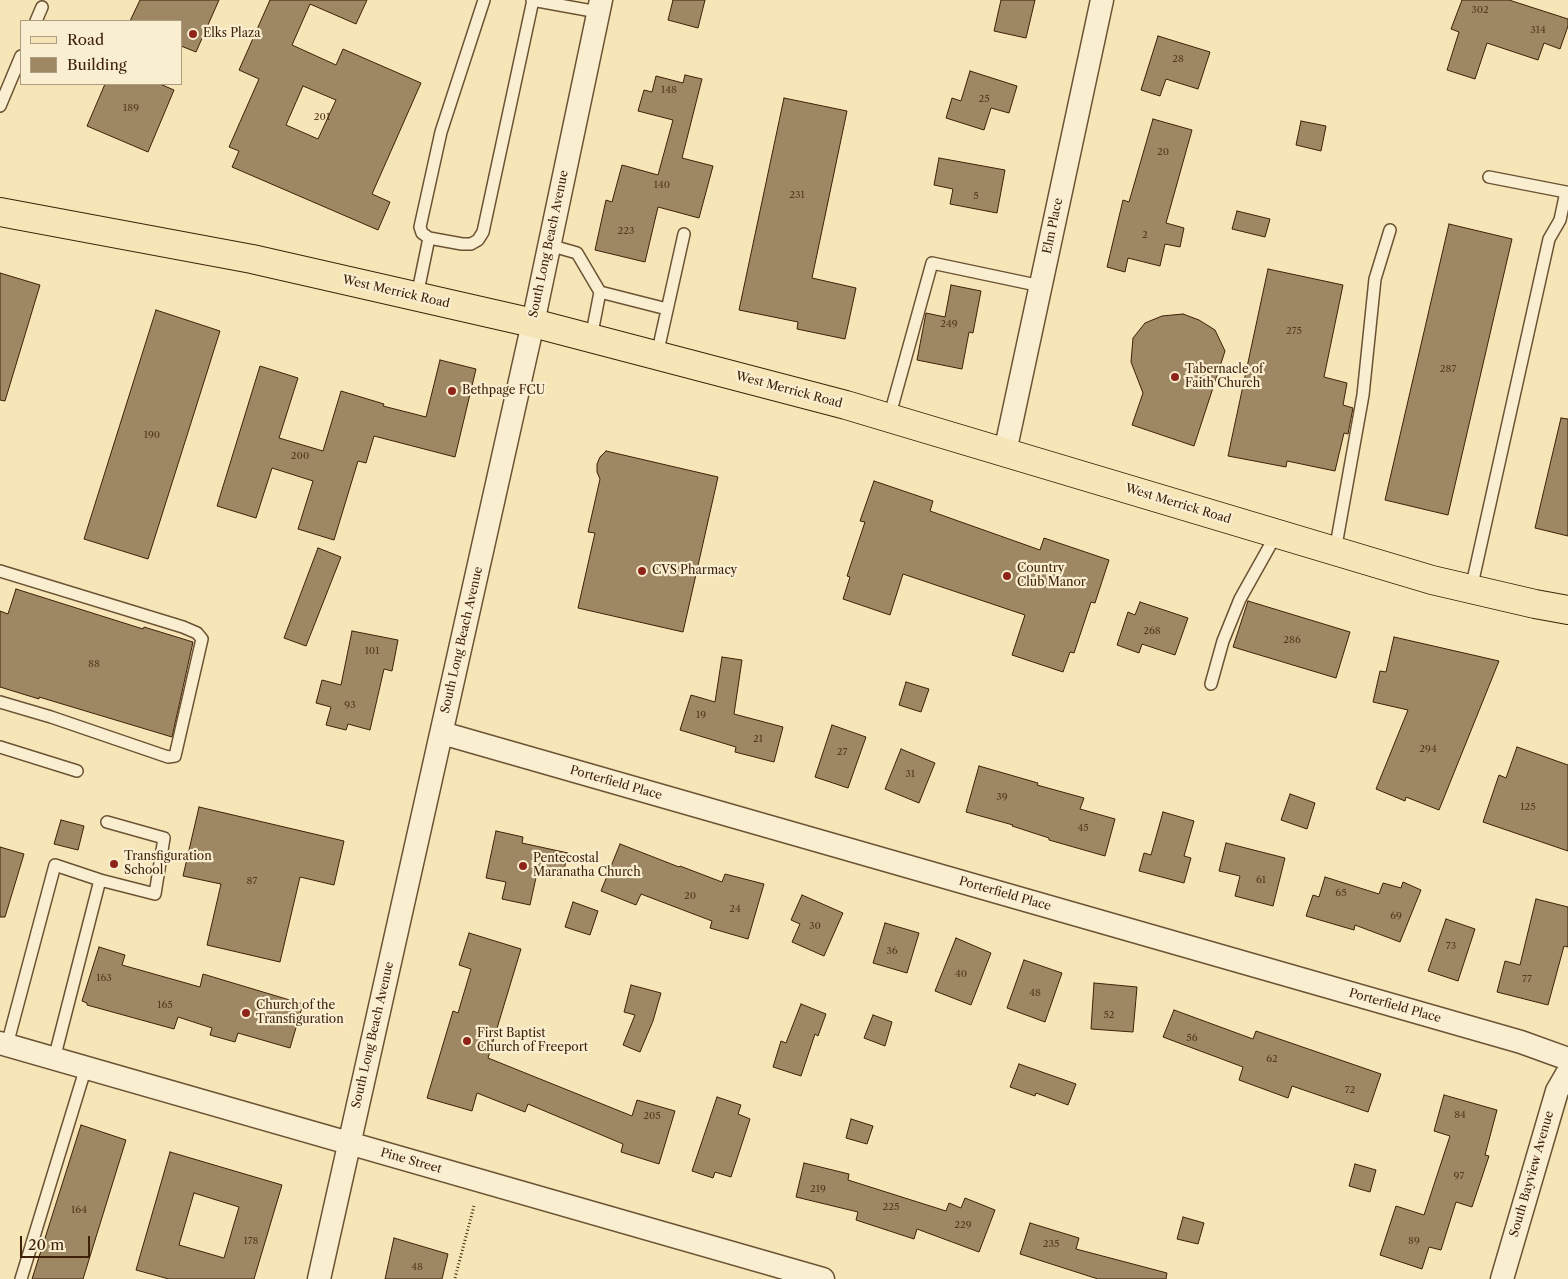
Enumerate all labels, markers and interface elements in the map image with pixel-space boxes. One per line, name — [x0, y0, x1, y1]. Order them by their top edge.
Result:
house number: 302 — [1471, 4, 1489, 16]
legend — [20, 20, 182, 85]
house number: 314 — [1530, 24, 1546, 36]
place label: Elks Plaza — [203, 27, 261, 41]
marker: Elks Plaza — [187, 28, 199, 40]
text: Road — [67, 30, 104, 49]
house number: 28 — [1172, 53, 1184, 65]
text: Building — [67, 55, 127, 74]
house number: 148 — [661, 84, 677, 96]
house number: 25 — [978, 93, 990, 105]
house number: 189 — [123, 102, 139, 114]
house number: 201 — [314, 111, 330, 123]
house number: 20 — [1157, 146, 1169, 158]
street label: South Long Beach Avenue — [526, 169, 572, 319]
house number: 140 — [654, 179, 670, 191]
house number: 231 — [789, 189, 805, 201]
house number: 5 — [973, 190, 979, 202]
street label: Elm Place — [1040, 197, 1066, 255]
house number: 223 — [617, 225, 635, 237]
house number: 2 — [1142, 229, 1148, 241]
street label: West Merrick Road — [341, 273, 451, 311]
house number: 249 — [940, 318, 958, 330]
house number: 275 — [1286, 325, 1302, 337]
place label: Tabernacle of Faith Church — [1185, 363, 1263, 391]
house number: 287 — [1440, 363, 1456, 375]
street label: West Merrick Road — [734, 369, 844, 411]
marker: Tabernacle of Faith Church — [1169, 371, 1181, 383]
place label: Bethpage FCU — [462, 384, 545, 398]
marker: Bethpage FCU — [446, 385, 458, 397]
house number: 190 — [144, 429, 160, 441]
house number: 200 — [291, 450, 309, 462]
street label: West Merrick Road — [1123, 481, 1233, 527]
place label: Country Club Manor — [1017, 562, 1086, 590]
place label: CVS Pharmacy — [652, 564, 737, 578]
street label: South Long Beach Avenue — [438, 565, 486, 715]
marker: CVS Pharmacy — [636, 565, 648, 577]
marker: Country Club Manor — [1001, 570, 1013, 582]
house number: 268 — [1143, 625, 1161, 637]
house number: 286 — [1283, 634, 1301, 646]
house number: 101 — [365, 645, 379, 657]
house number: 88 — [88, 658, 100, 670]
house number: 93 — [344, 699, 356, 711]
house number: 19 — [696, 709, 706, 721]
house number: 21 — [753, 733, 763, 745]
house number: 294 — [1419, 743, 1437, 755]
house number: 27 — [837, 746, 847, 758]
street label: Porterfield Place — [568, 763, 664, 803]
house number: 31 — [905, 768, 915, 780]
house number: 39 — [996, 791, 1008, 803]
house number: 125 — [1520, 801, 1536, 813]
house number: 45 — [1077, 822, 1089, 834]
place label: Transfiguration School — [124, 850, 212, 878]
place label: Pentecostal Maranatha Church — [533, 852, 641, 880]
marker: Transfiguration School — [108, 858, 120, 870]
marker: Pentecostal Maranatha Church — [517, 860, 529, 872]
street label: Porterfield Place — [957, 874, 1053, 914]
house number: 61 — [1256, 874, 1266, 886]
house number: 87 — [247, 875, 257, 887]
house number: 65 — [1335, 887, 1347, 899]
house number: 20 — [684, 890, 696, 902]
house number: 24 — [729, 903, 741, 915]
house number: 69 — [1390, 910, 1402, 922]
house number: 30 — [809, 920, 821, 932]
house number: 73 — [1446, 940, 1456, 952]
house number: 36 — [886, 945, 898, 957]
street label: South Long Beach Avenue — [349, 960, 397, 1110]
house number: 40 — [955, 968, 967, 980]
house number: 163 — [96, 972, 112, 984]
house number: 77 — [1522, 973, 1532, 985]
street label: Porterfield Place — [1347, 986, 1443, 1026]
house number: 48 — [1029, 987, 1041, 999]
house number: 165 — [157, 999, 173, 1011]
place label: Church of the Transfiguration — [256, 999, 344, 1027]
marker: Church of the Transfiguration — [240, 1007, 252, 1019]
house number: 52 — [1103, 1009, 1115, 1021]
place label: First Baptist Church of Freeport — [477, 1027, 588, 1055]
house number: 56 — [1186, 1032, 1198, 1044]
marker: First Baptist Church of Freeport — [461, 1035, 473, 1047]
house number: 62 — [1266, 1053, 1278, 1065]
house number: 72 — [1345, 1084, 1355, 1096]
house number: 84 — [1454, 1109, 1466, 1121]
street label: South Bayview Avenue — [1507, 1109, 1557, 1239]
house number: 205 — [643, 1110, 661, 1122]
street label: Pine Street — [379, 1145, 443, 1177]
house number: 97 — [1454, 1170, 1464, 1182]
house number: 219 — [810, 1183, 826, 1195]
house number: 225 — [883, 1201, 899, 1213]
house number: 164 — [71, 1204, 87, 1216]
house number: 229 — [954, 1219, 972, 1231]
scale bar — [22, 1226, 92, 1258]
text: 20 m — [28, 1235, 64, 1254]
house number: 178 — [243, 1235, 259, 1247]
house number: 89 — [1408, 1235, 1420, 1247]
house number: 235 — [1043, 1238, 1059, 1250]
house number: 48 — [411, 1261, 423, 1273]

